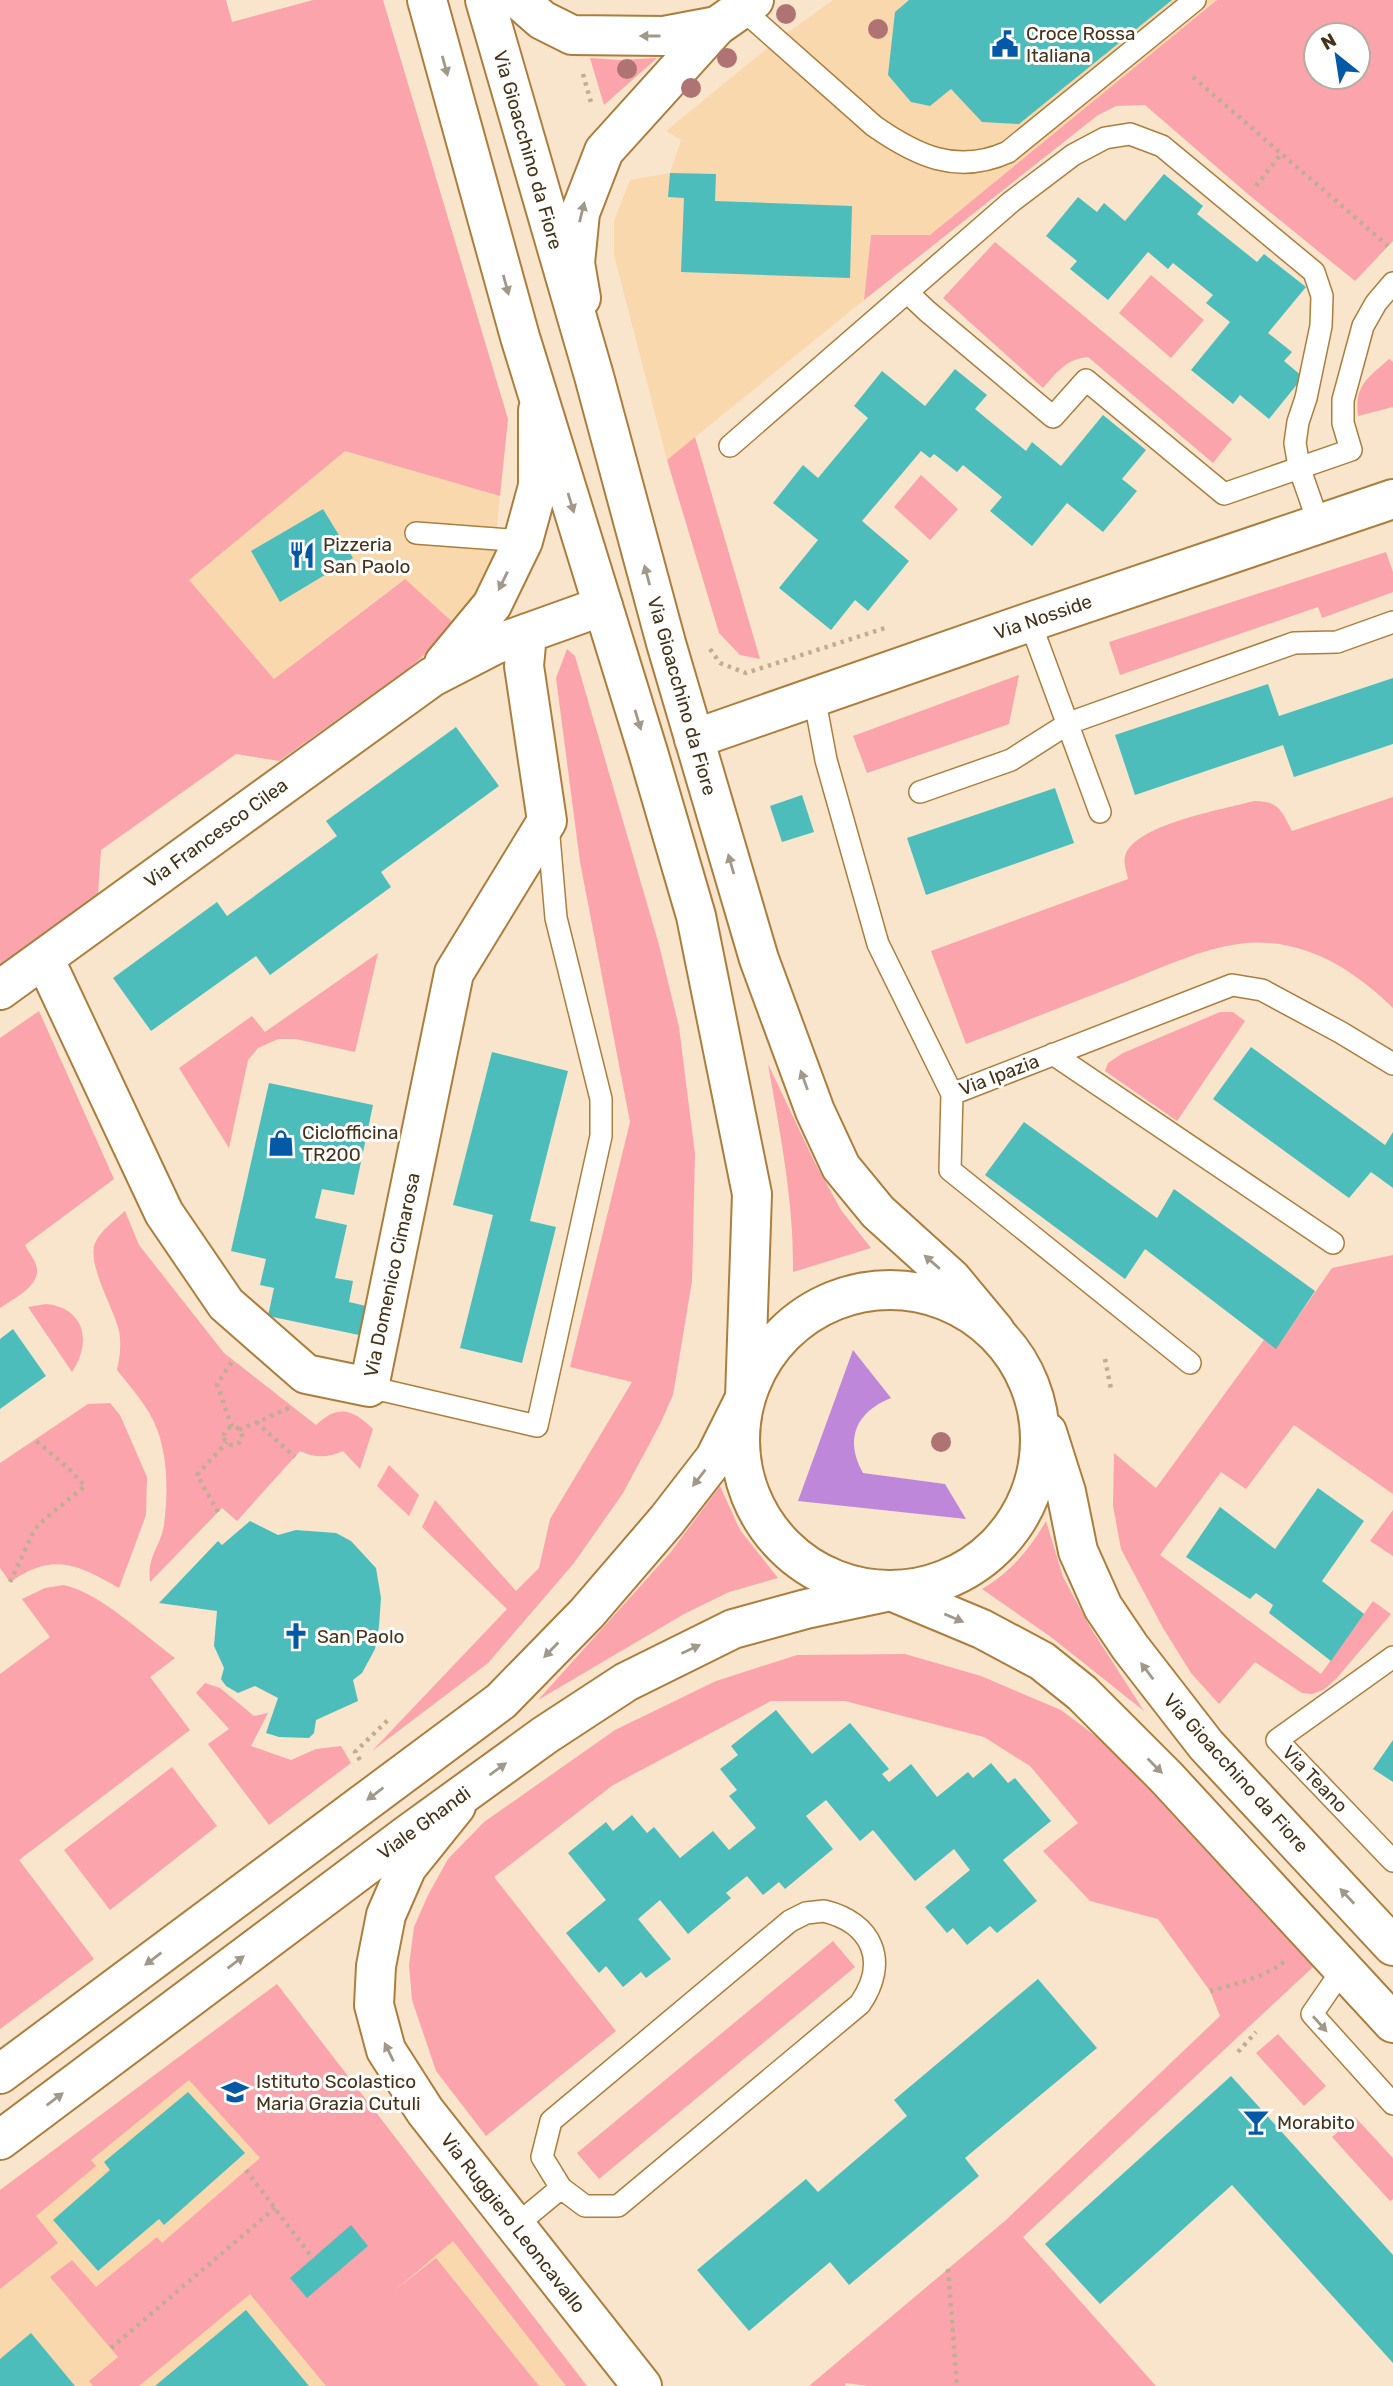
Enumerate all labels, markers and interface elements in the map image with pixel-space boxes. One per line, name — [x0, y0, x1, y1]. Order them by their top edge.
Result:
north arrow — [1302, 21, 1372, 91]
place label: Croce Rossa Italiana — [1026, 22, 1135, 67]
text: N — [1317, 28, 1340, 55]
public building icon: Croce Rossa Italiana — [990, 29, 1020, 59]
one-way arrow — [639, 30, 661, 42]
street label: Via Gioacchino da Fiore — [489, 48, 567, 252]
one-way arrow — [441, 56, 451, 77]
one-way arrow — [577, 201, 588, 223]
one-way arrow — [501, 275, 511, 296]
one-way arrow — [567, 493, 577, 514]
place label: Pizzeria San Paolo — [323, 533, 410, 578]
restaurant icon: Pizzeria San Paolo — [287, 540, 317, 570]
one-way arrow — [642, 564, 652, 585]
one-way arrow — [498, 571, 509, 591]
street label: Via Nosside — [991, 589, 1095, 645]
street label: Via Gioacchino da Fiore — [643, 594, 721, 798]
one-way arrow — [634, 710, 644, 731]
street label: Via Francesco Cilea — [140, 773, 292, 893]
one-way arrow — [725, 853, 735, 874]
street label: Via Ipazia — [956, 1049, 1042, 1101]
one-way arrow — [798, 1069, 809, 1090]
place label: Ciclofficina TR200 — [302, 1121, 399, 1166]
shop icon: Ciclofficina TR200 — [266, 1128, 296, 1158]
street label: Via Domenico Cimarosa — [359, 1171, 425, 1379]
one-way arrow — [924, 1255, 941, 1270]
one-way arrow — [693, 1469, 707, 1487]
one-way arrow — [944, 1612, 965, 1623]
church icon: San Paolo — [281, 1621, 311, 1651]
place label: San Paolo — [317, 1625, 404, 1648]
one-way arrow — [543, 1641, 559, 1658]
one-way arrow — [681, 1643, 701, 1654]
one-way arrow — [1140, 1662, 1155, 1680]
street label: Via Gioacchino da Fiore — [1159, 1689, 1313, 1857]
street label: Via Teano — [1277, 1741, 1353, 1817]
one-way arrow — [1146, 1757, 1162, 1774]
one-way arrow — [489, 1762, 507, 1776]
street label: Viale Ghandi — [373, 1781, 475, 1865]
one-way arrow — [366, 1787, 384, 1801]
one-way arrow — [1339, 1888, 1355, 1905]
one-way arrow — [144, 1952, 163, 1966]
one-way arrow — [227, 1955, 246, 1969]
one-way arrow — [1312, 2015, 1328, 2033]
one-way arrow — [383, 2041, 395, 2062]
place label: Istituto Scolastico Maria Grazia Cutuli — [256, 2070, 421, 2115]
school or university icon: Istituto Scolastico Maria Grazia Cutuli — [220, 2077, 250, 2107]
one-way arrow — [45, 2091, 63, 2106]
bar icon: Morabito — [1241, 2107, 1271, 2137]
place label: Morabito — [1277, 2111, 1355, 2134]
street label: Via Ruggiero Leoncavallo — [436, 2129, 590, 2317]

